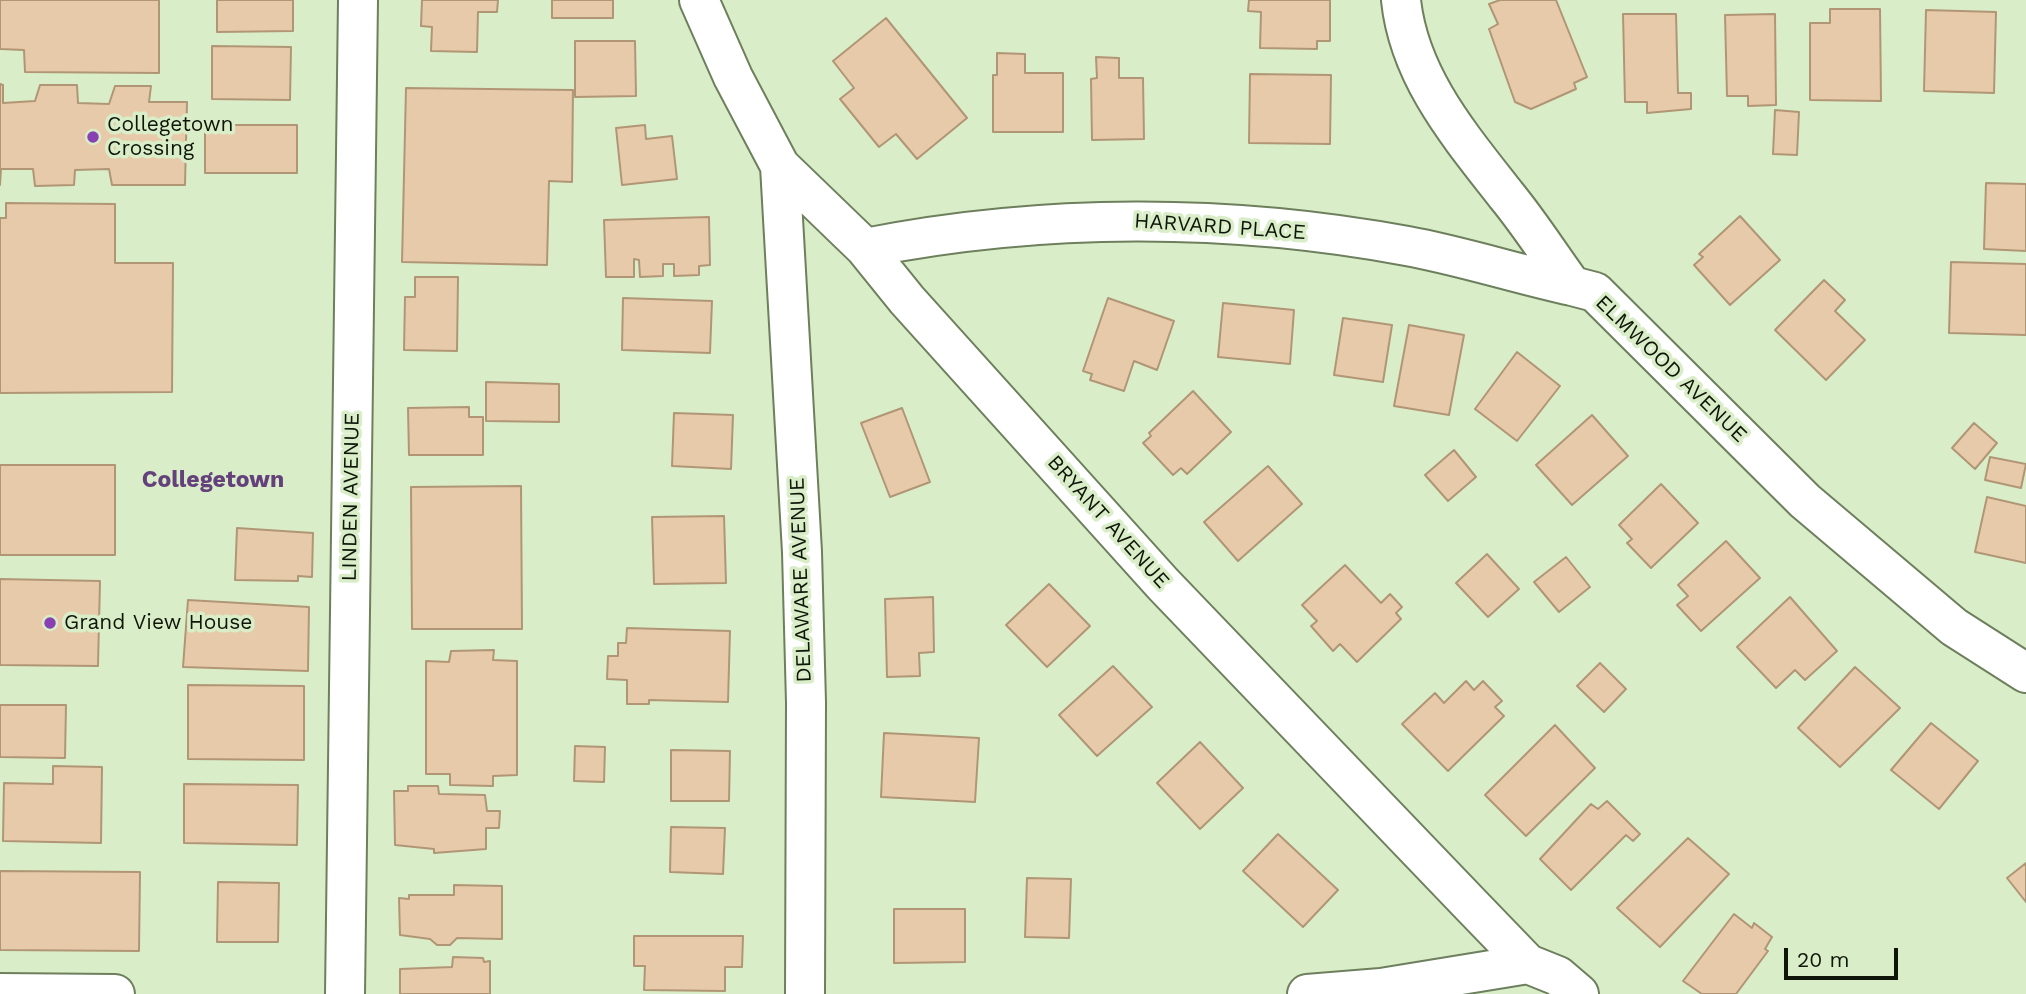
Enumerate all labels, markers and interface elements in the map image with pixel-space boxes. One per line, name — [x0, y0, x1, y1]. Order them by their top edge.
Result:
place label: Collegetown Crossing — [107, 112, 234, 162]
marker: Collegetown Crossing — [85, 129, 101, 145]
street label: HARVARD PLACE — [1133, 208, 1307, 246]
street label: ELMWOOD AVENUE — [1590, 290, 1752, 448]
street label: LINDEN AVENUE — [337, 412, 365, 582]
street label: BRYANT AVENUE — [1042, 450, 1174, 594]
district label: Collegetown — [142, 466, 284, 494]
street label: DELAWARE AVENUE — [785, 477, 817, 683]
place label: Grand View House — [64, 610, 252, 636]
marker: Grand View House — [42, 615, 58, 631]
scale bar — [1788, 934, 1902, 978]
text: 20 m — [1797, 947, 1849, 972]

